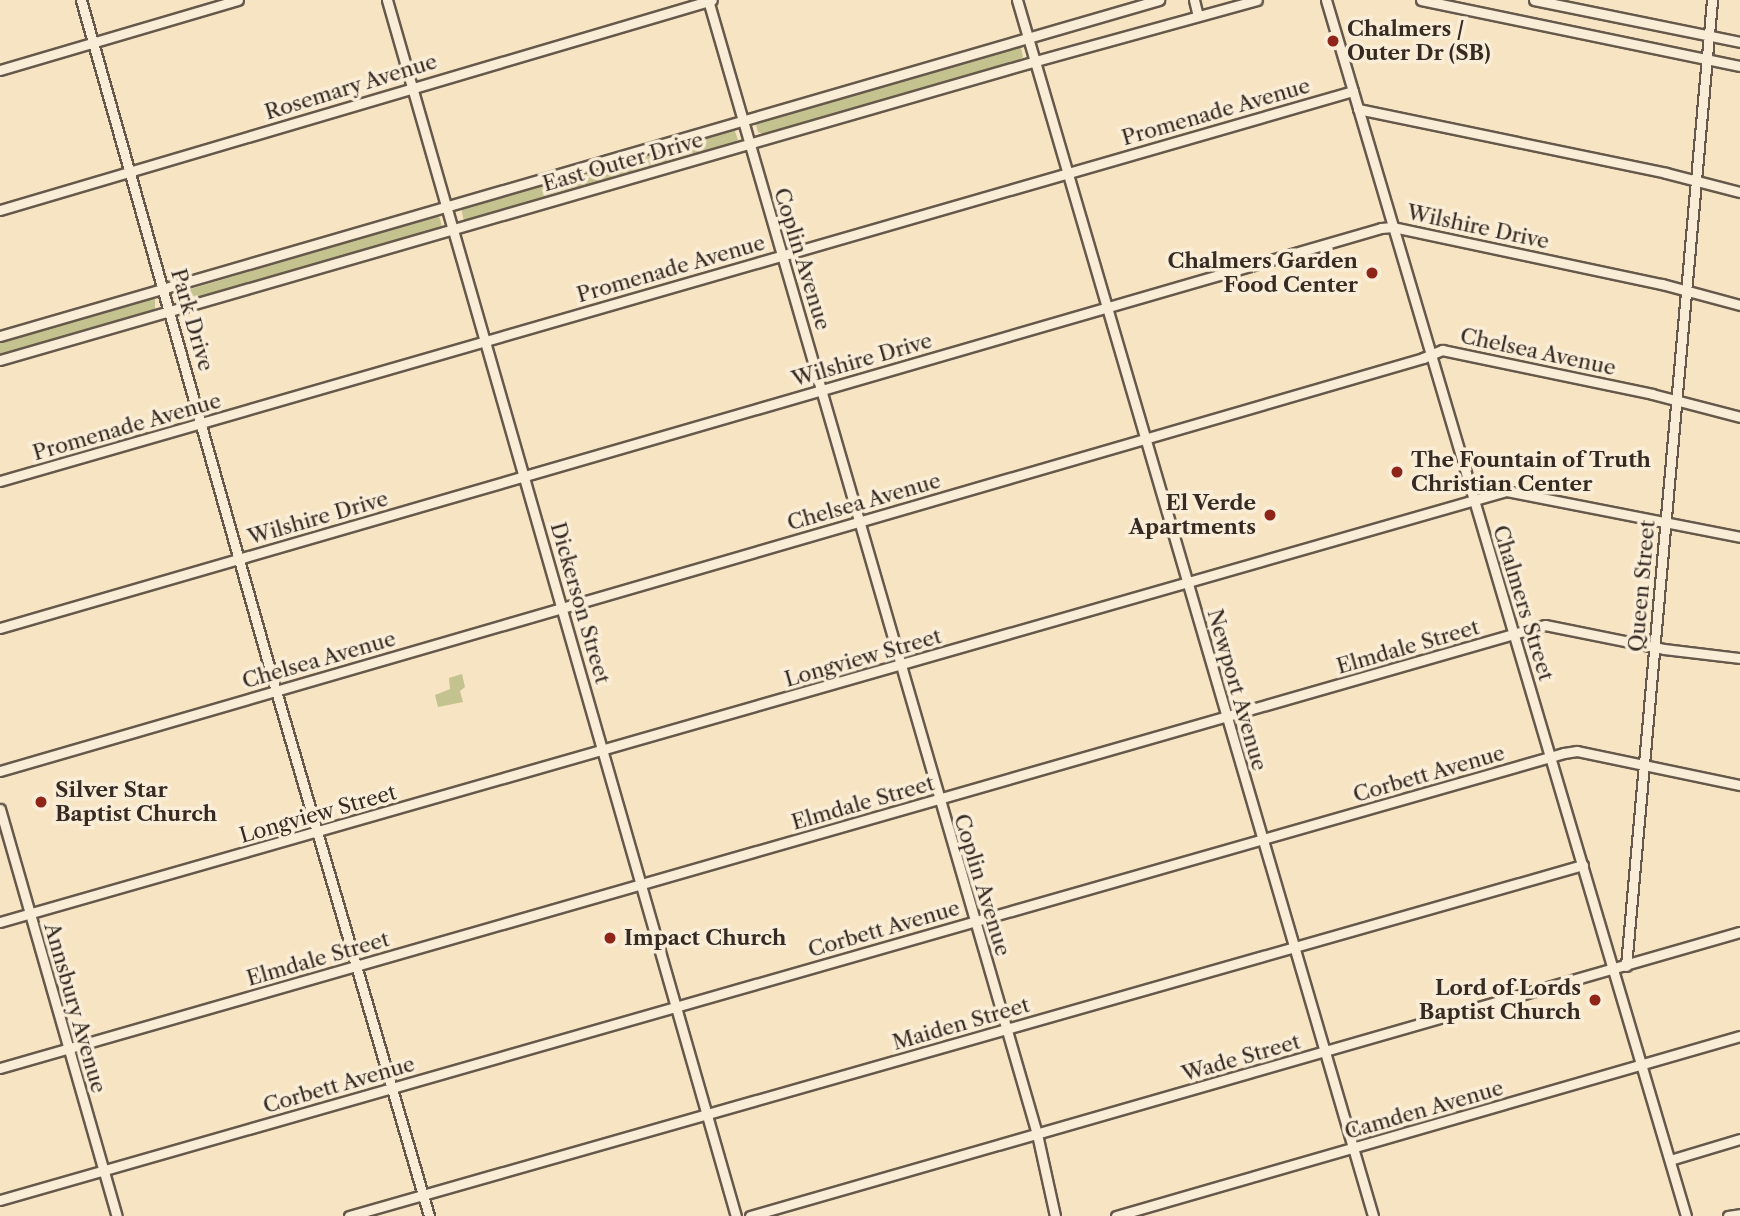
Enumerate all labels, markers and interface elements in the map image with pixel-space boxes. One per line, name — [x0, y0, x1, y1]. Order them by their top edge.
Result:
place label: Chalmers / Outer Dr (SB) — [1347, 16, 1491, 66]
marker: Chalmers / Outer Dr (SB) — [1325, 33, 1341, 49]
street label: Rosemary Avenue — [261, 49, 441, 125]
street label: Promenade Avenue — [1118, 73, 1314, 151]
street label: East Outer Drive — [540, 127, 706, 197]
street label: Coplin Avenue — [768, 185, 836, 333]
street label: Wilshire Drive — [1405, 200, 1551, 254]
street label: Promenade Avenue — [573, 230, 769, 308]
place label: Chalmers Garden Food Center — [1167, 248, 1358, 298]
marker: Chalmers Garden Food Center — [1364, 265, 1380, 281]
street label: Park Drive — [165, 266, 219, 374]
street label: Chelsea Avenue — [1457, 323, 1619, 381]
street label: Wilshire Drive — [789, 328, 935, 392]
street label: Promenade Avenue — [29, 388, 225, 466]
place label: The Fountain of Truth Christian Center — [1411, 447, 1652, 497]
marker: The Fountain of Truth Christian Center — [1389, 464, 1405, 480]
street label: Chelsea Avenue — [784, 468, 944, 536]
street label: Wilshire Drive — [245, 486, 391, 550]
place label: El Verde Apartments — [1129, 490, 1256, 540]
marker: El Verde Apartments — [1262, 507, 1278, 523]
street label: Dickerson Street — [545, 519, 615, 687]
street label: Queen Street — [1624, 519, 1660, 653]
street label: Chalmers Street — [1487, 522, 1559, 684]
street label: Newport Avenue — [1202, 606, 1272, 774]
street label: Elmdale Street — [1334, 615, 1482, 679]
street label: Longview Street — [781, 623, 945, 693]
street label: Chelsea Avenue — [239, 626, 399, 694]
street label: Corbett Avenue — [1350, 740, 1508, 808]
street label: Elmdale Street — [789, 771, 937, 835]
place label: Silver Star Baptist Church — [55, 777, 217, 827]
street label: Longview Street — [236, 779, 400, 849]
marker: Silver Star Baptist Church — [33, 794, 49, 810]
street label: Coplin Avenue — [948, 811, 1016, 959]
street label: Corbett Avenue — [805, 895, 963, 963]
street label: Annsbury Avenue — [38, 919, 112, 1097]
place label: Impact Church — [624, 925, 786, 951]
street label: Elmdale Street — [244, 927, 392, 991]
marker: Impact Church — [602, 930, 618, 946]
place label: Lord of Lords Baptist Church — [1419, 975, 1581, 1025]
street label: Maiden Street — [890, 992, 1032, 1056]
marker: Lord of Lords Baptist Church — [1587, 992, 1603, 1008]
street label: Wade Street — [1179, 1029, 1303, 1087]
street label: Corbett Avenue — [260, 1051, 418, 1119]
street label: Camden Avenue — [1341, 1075, 1507, 1145]

